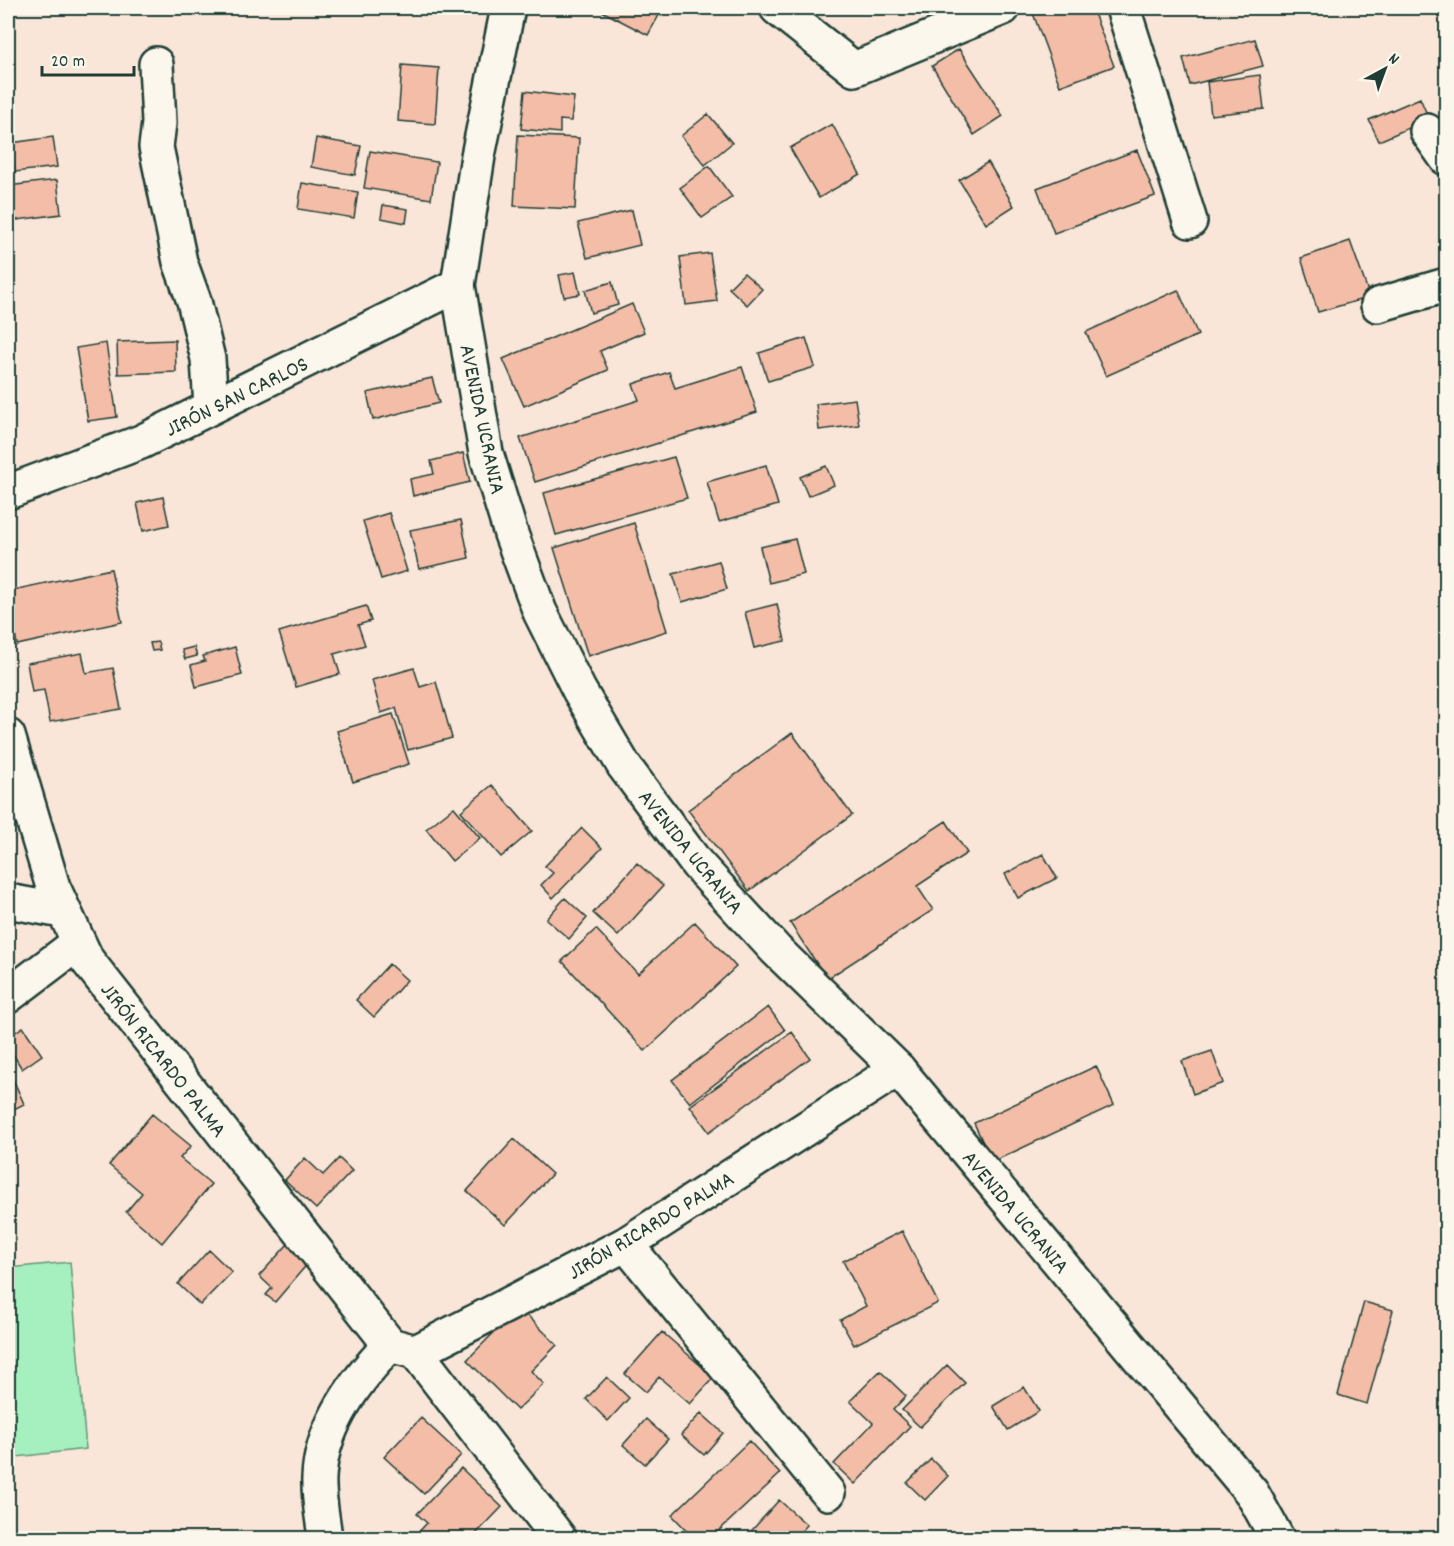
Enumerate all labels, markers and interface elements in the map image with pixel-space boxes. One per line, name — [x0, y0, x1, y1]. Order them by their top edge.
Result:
scale bar — [42, 39, 134, 77]
north arrow — [1355, 39, 1415, 99]
text: N — [1383, 48, 1404, 71]
text: 20 m — [51, 50, 85, 75]
street label: AVENIDA UCRANIA — [450, 342, 512, 498]
street label: JIRÓN SAN CARLOS — [161, 350, 314, 446]
street label: AVENIDA UCRANIA — [629, 784, 749, 922]
street label: JIRÓN RICARDO PALMA — [92, 977, 233, 1145]
street label: AVENIDA UCRANIA — [953, 1145, 1075, 1282]
street label: JIRÓN RICARDO PALMA — [563, 1165, 741, 1289]

